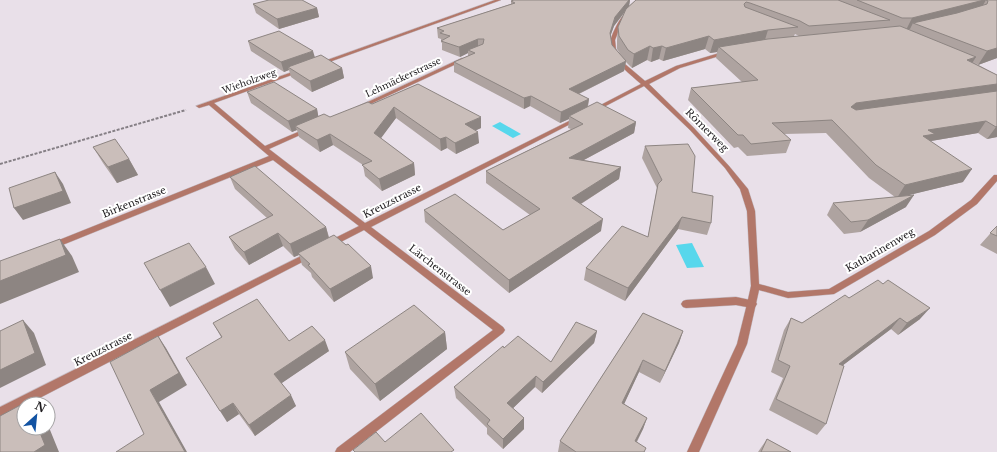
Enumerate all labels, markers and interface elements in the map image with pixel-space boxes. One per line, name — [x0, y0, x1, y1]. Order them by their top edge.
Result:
street label: Lehmäckerstrasse — [363, 55, 443, 99]
street label: Wieholzweg — [219, 66, 278, 96]
street label: Römerweg — [683, 106, 732, 155]
street label: Kreuzstrasse — [361, 181, 424, 221]
street label: Birkenstrasse — [100, 183, 168, 221]
street label: Katharinenweg — [843, 225, 918, 275]
street label: Lärchenstrasse — [406, 242, 474, 299]
street label: Kreuzstrasse — [72, 329, 135, 369]
north arrow — [16, 396, 56, 436]
text: N — [33, 399, 49, 416]

